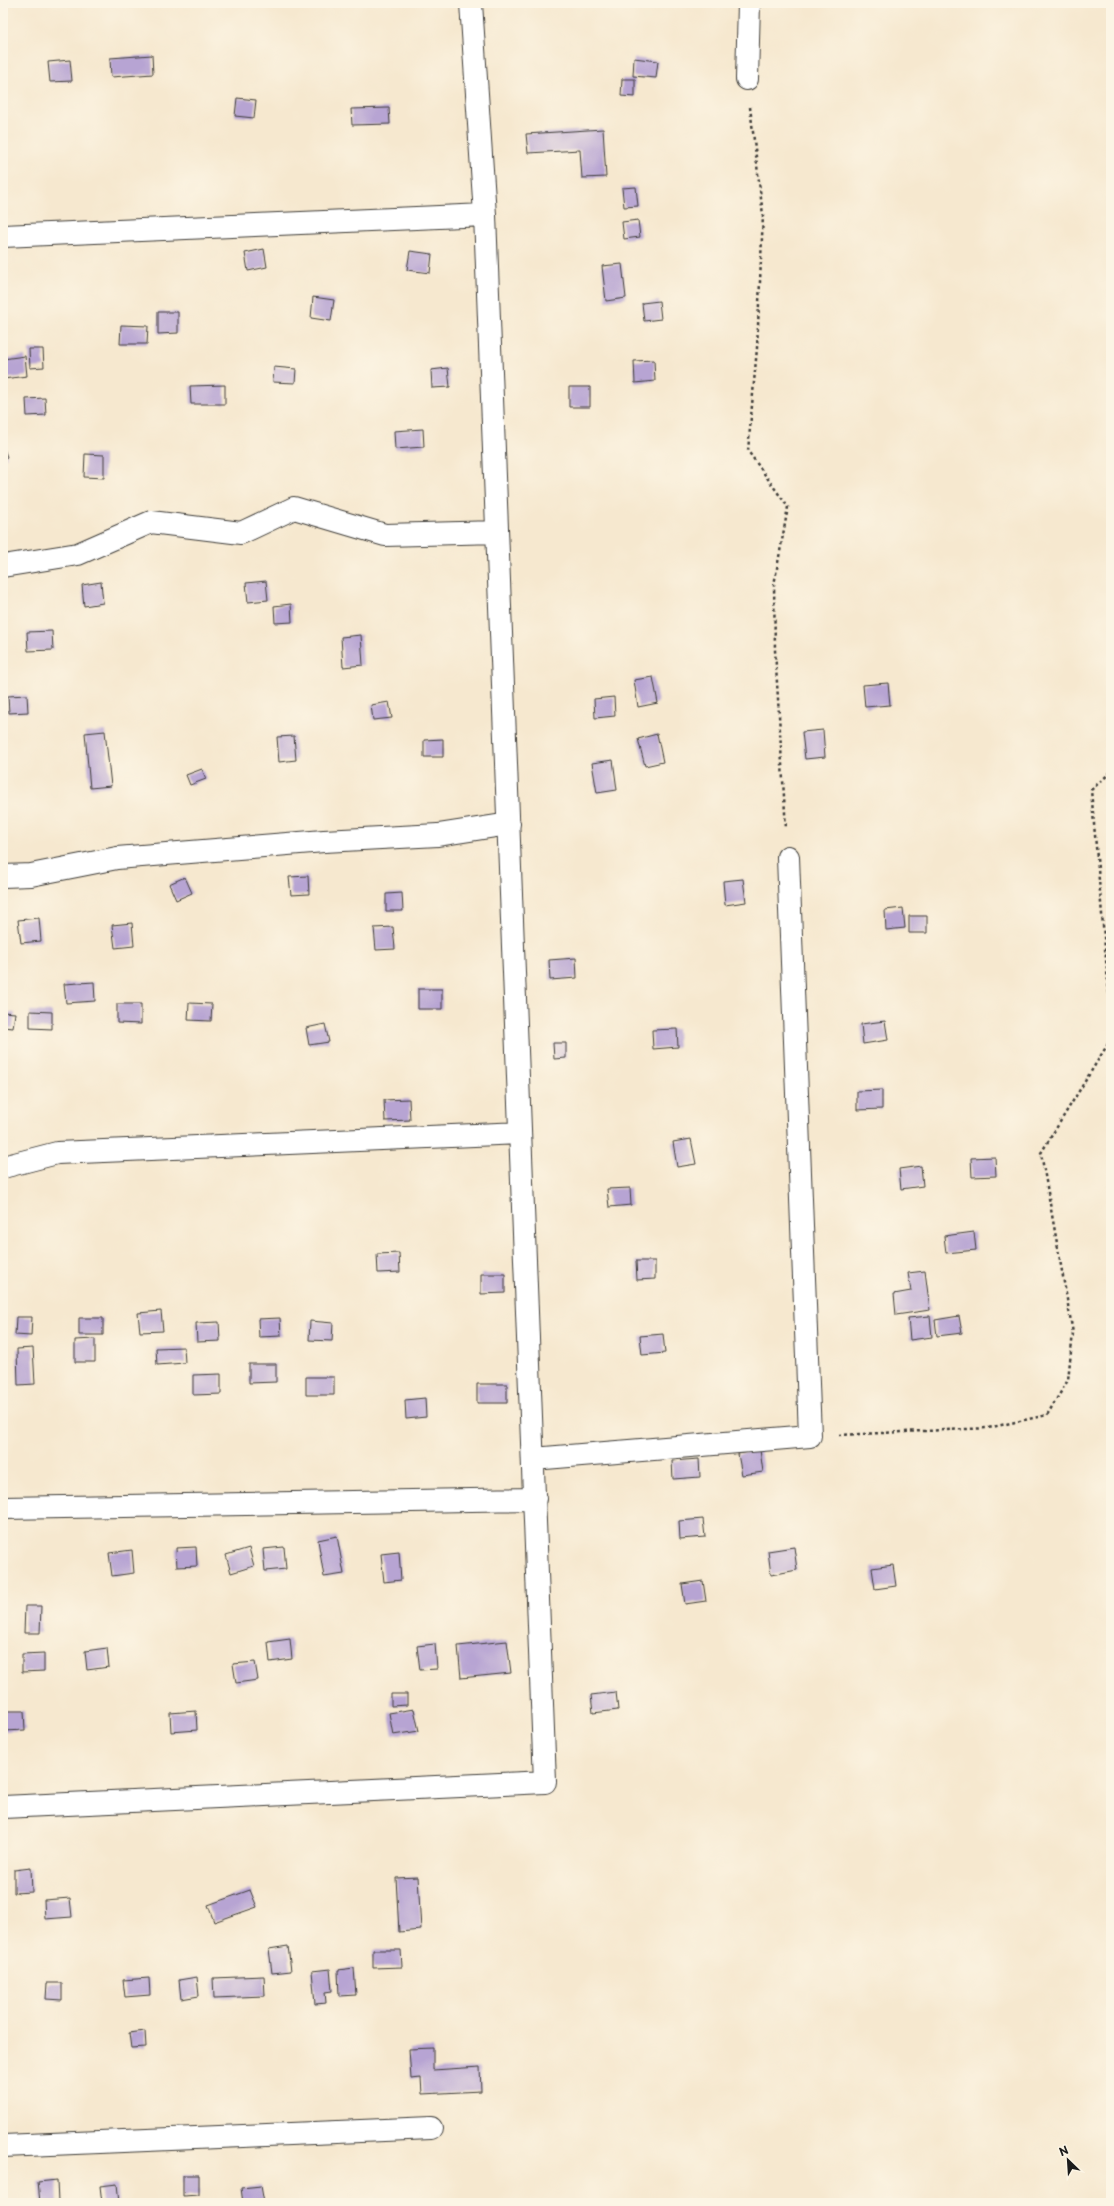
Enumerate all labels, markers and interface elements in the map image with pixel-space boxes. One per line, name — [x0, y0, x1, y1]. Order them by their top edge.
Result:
north arrow — [1048, 2140, 1088, 2180]
text: N — [1056, 2141, 1071, 2160]

